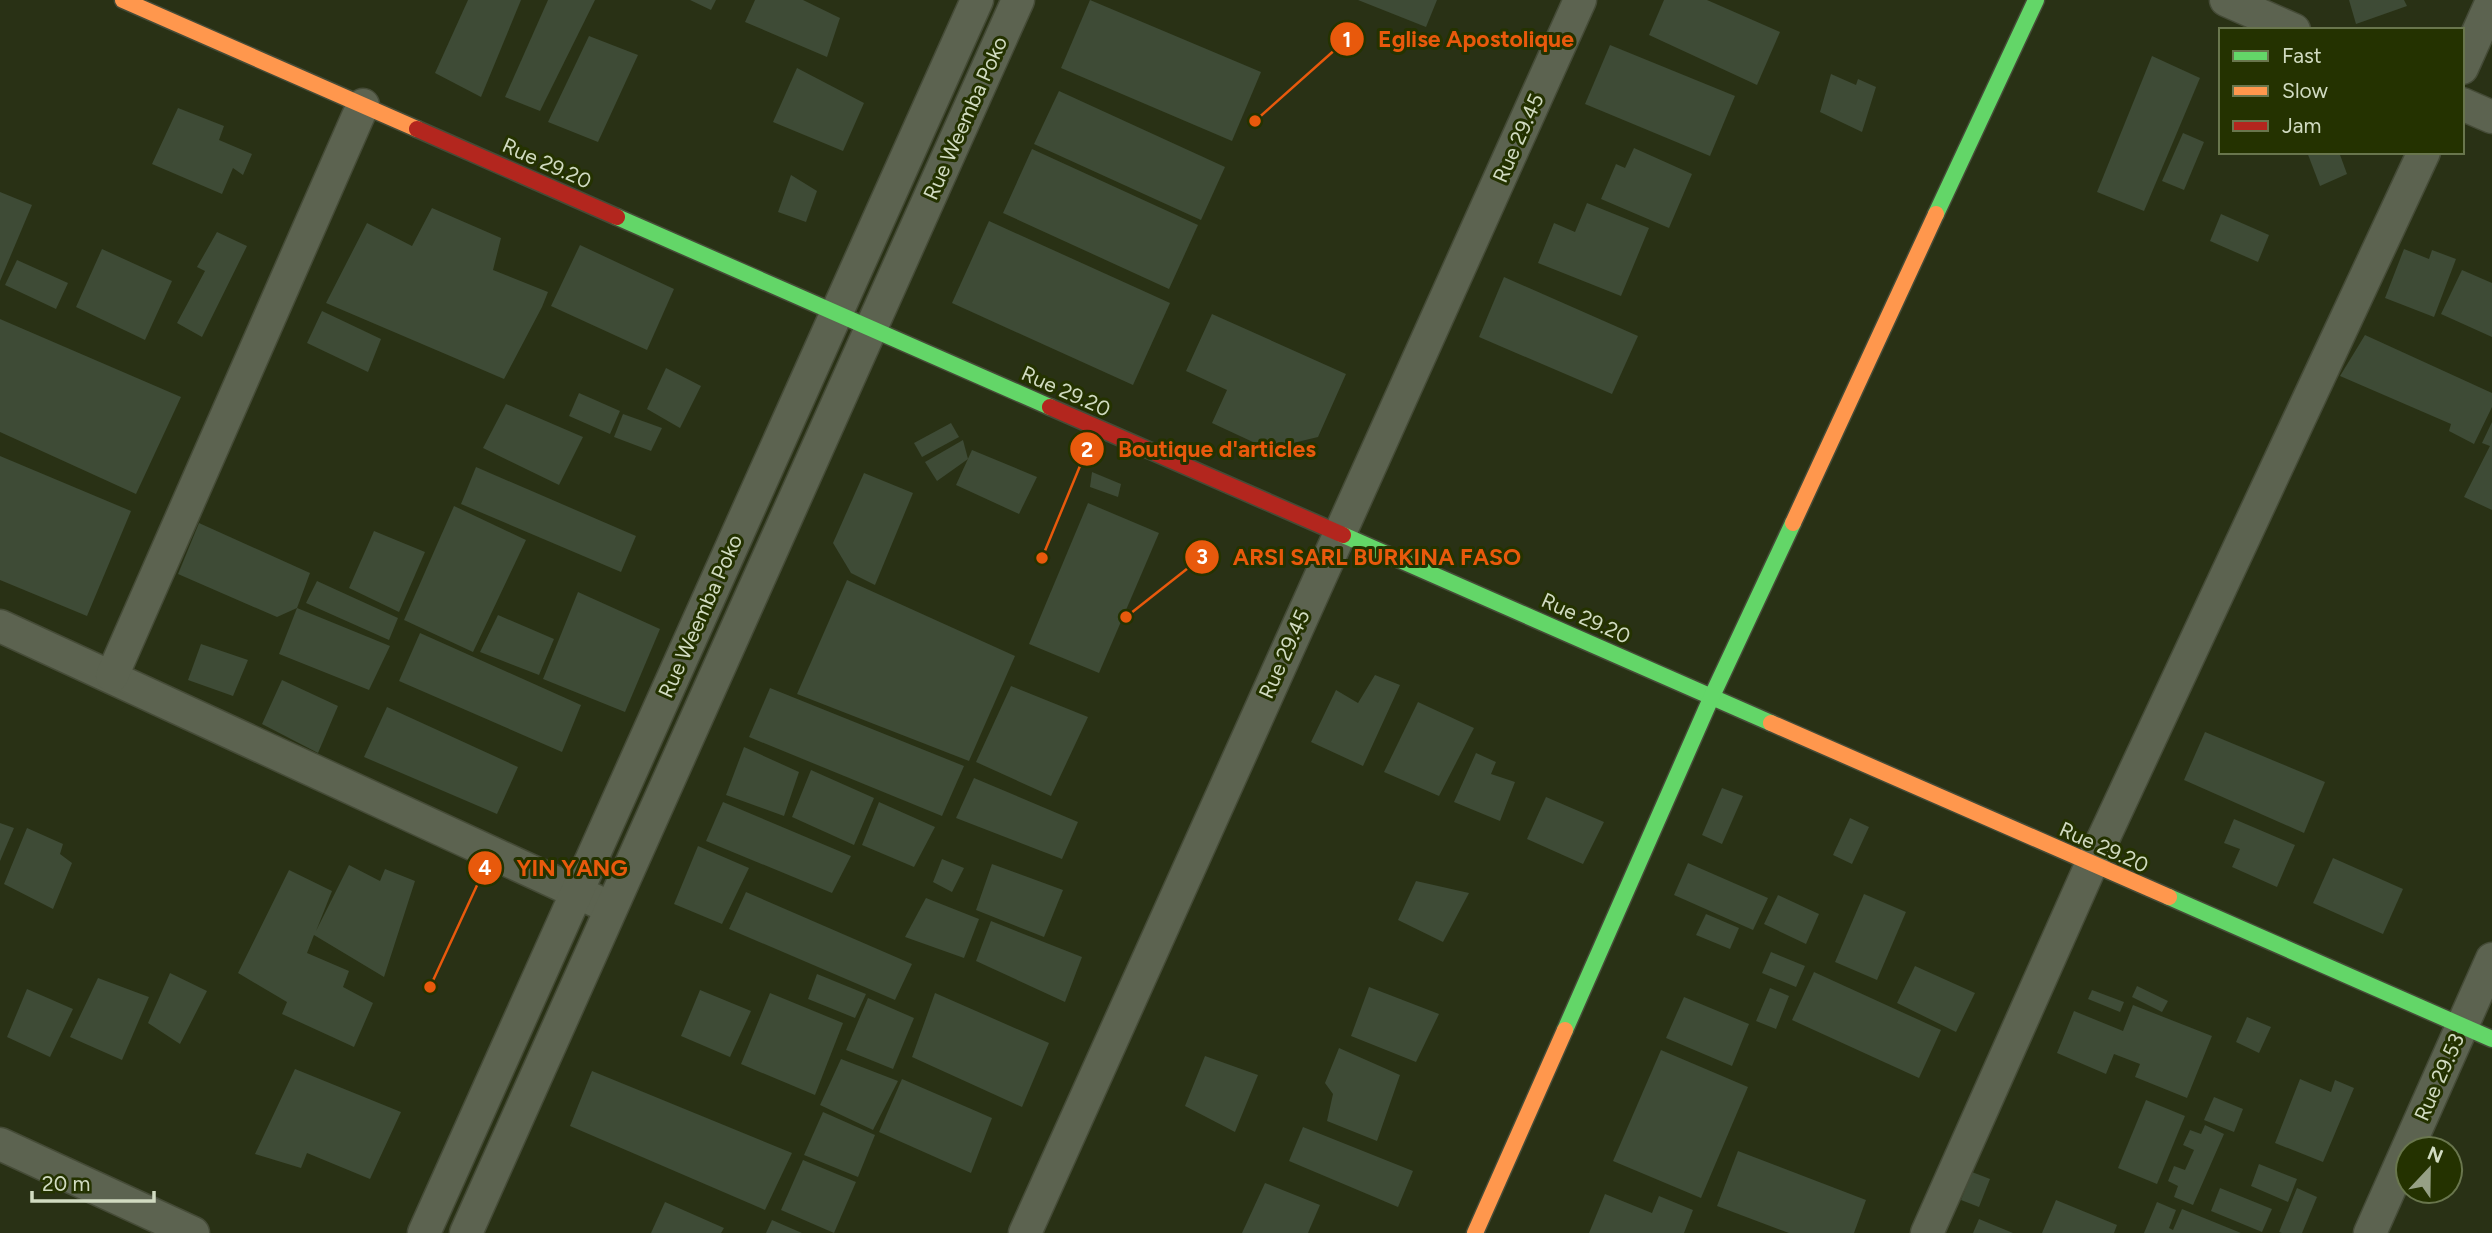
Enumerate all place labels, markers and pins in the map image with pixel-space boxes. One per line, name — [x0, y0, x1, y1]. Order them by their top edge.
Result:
callout: Eglise Apostolique — [1330, 17, 1588, 61]
callout: Boutique d'articles — [1069, 427, 1330, 471]
callout: ARSI SARL BURKINA FASO — [1184, 535, 1535, 579]
callout: YIN YANG — [467, 846, 641, 890]

